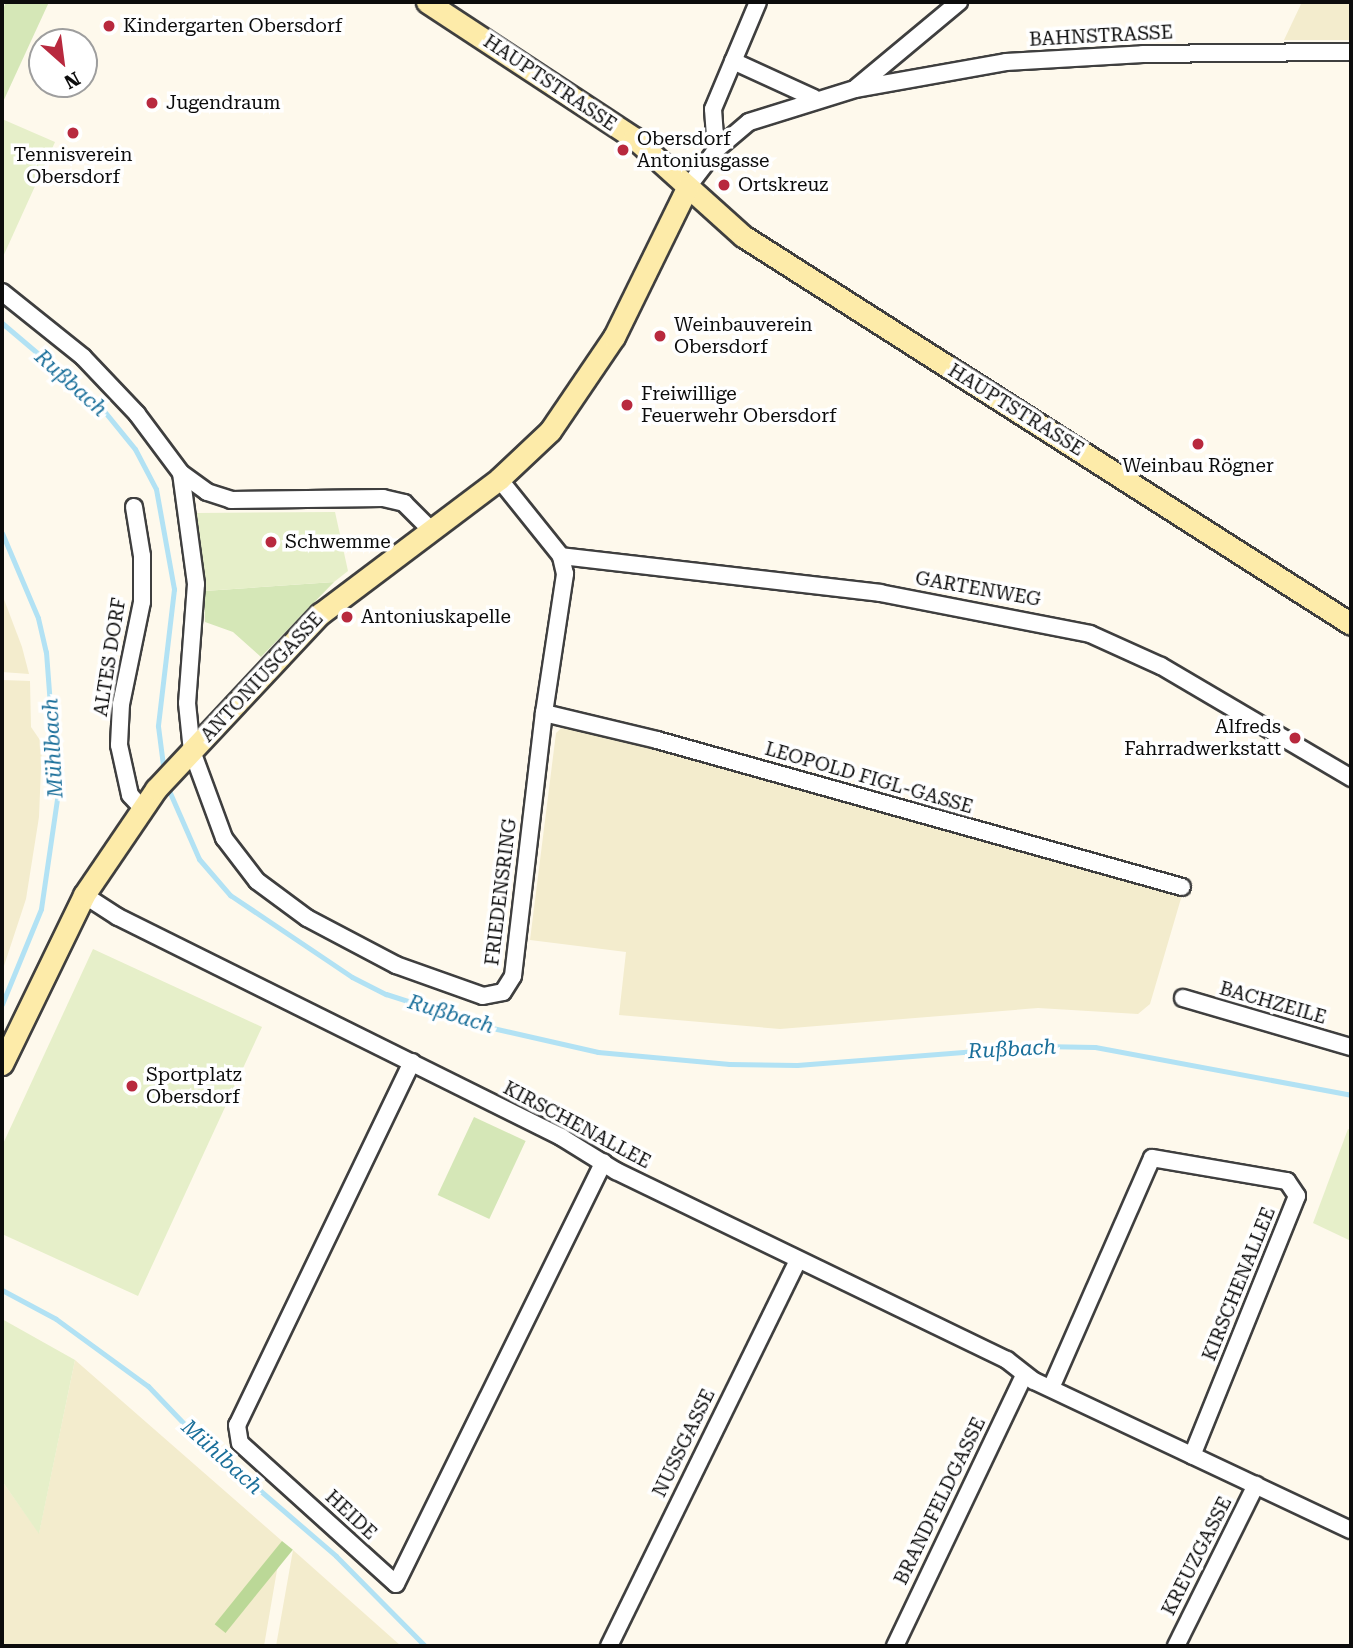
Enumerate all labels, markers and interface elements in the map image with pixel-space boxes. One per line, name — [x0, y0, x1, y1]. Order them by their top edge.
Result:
place label: Kindergarten Obersdorf — [123, 15, 342, 37]
marker: Kindergarten Obersdorf — [101, 18, 117, 34]
street label: BAHNSTRASSE — [1029, 21, 1173, 51]
north arrow — [28, 28, 98, 98]
street label: HAUPTSTRASSE — [479, 30, 621, 136]
text: N — [60, 67, 84, 94]
place label: Jugendraum — [166, 92, 280, 114]
marker: Jugendraum — [144, 95, 160, 111]
marker: Tennisverein Obersdorf — [65, 125, 81, 141]
place label: Obersdorf Antoniusgasse — [637, 128, 769, 172]
marker: Obersdorf Antoniusgasse — [615, 142, 631, 158]
place label: Tennisverein Obersdorf — [14, 144, 132, 188]
place label: Ortskreuz — [738, 174, 828, 196]
marker: Ortskreuz — [716, 177, 732, 193]
place label: Weinbauverein Obersdorf — [674, 314, 812, 358]
marker: Weinbauverein Obersdorf — [652, 328, 668, 344]
water label: Rußbach — [30, 344, 112, 422]
street label: HAUPTSTRASSE — [944, 359, 1088, 461]
place label: Freiwillige Feuerwehr Obersdorf — [641, 383, 836, 427]
marker: Freiwillige Feuerwehr Obersdorf — [619, 397, 635, 413]
marker: Weinbau Rögner — [1190, 436, 1206, 452]
place label: Weinbau Rögner — [1122, 455, 1274, 477]
place label: Schwemme — [285, 531, 391, 553]
marker: Schwemme — [263, 534, 279, 550]
street label: GARTENWEG — [913, 567, 1043, 611]
street label: ALTES DORF — [89, 596, 131, 718]
place label: Antoniuskapelle — [361, 606, 511, 628]
street label: ANTONIUSGASSE — [196, 607, 328, 747]
marker: Antoniuskapelle — [339, 609, 355, 625]
water label: Mühlbach — [38, 697, 68, 799]
place label: Alfreds Fahrradwerkstatt — [1124, 716, 1281, 760]
marker: Alfreds Fahrradwerkstatt — [1287, 730, 1303, 746]
street label: LEOPOLD FIGL-GASSE — [762, 737, 976, 819]
street label: FRIEDENSRING — [481, 817, 521, 967]
street label: BACHZEILE — [1217, 977, 1329, 1029]
water label: Rußbach — [405, 989, 497, 1039]
water label: Rußbach — [967, 1034, 1057, 1064]
place label: Sportplatz Obersdorf — [146, 1064, 242, 1108]
street label: KIRSCHENALLEE — [499, 1077, 655, 1173]
marker: Sportplatz Obersdorf — [124, 1078, 140, 1094]
street label: KIRSCHENALLEE — [1198, 1204, 1280, 1364]
street label: NUSSGASSE — [648, 1385, 720, 1501]
water label: Mühlbach — [176, 1414, 268, 1500]
street label: BRANDFELDGASSE — [890, 1414, 990, 1588]
street label: HEIDE — [321, 1486, 381, 1544]
street label: KREUZGASSE — [1157, 1493, 1237, 1619]

